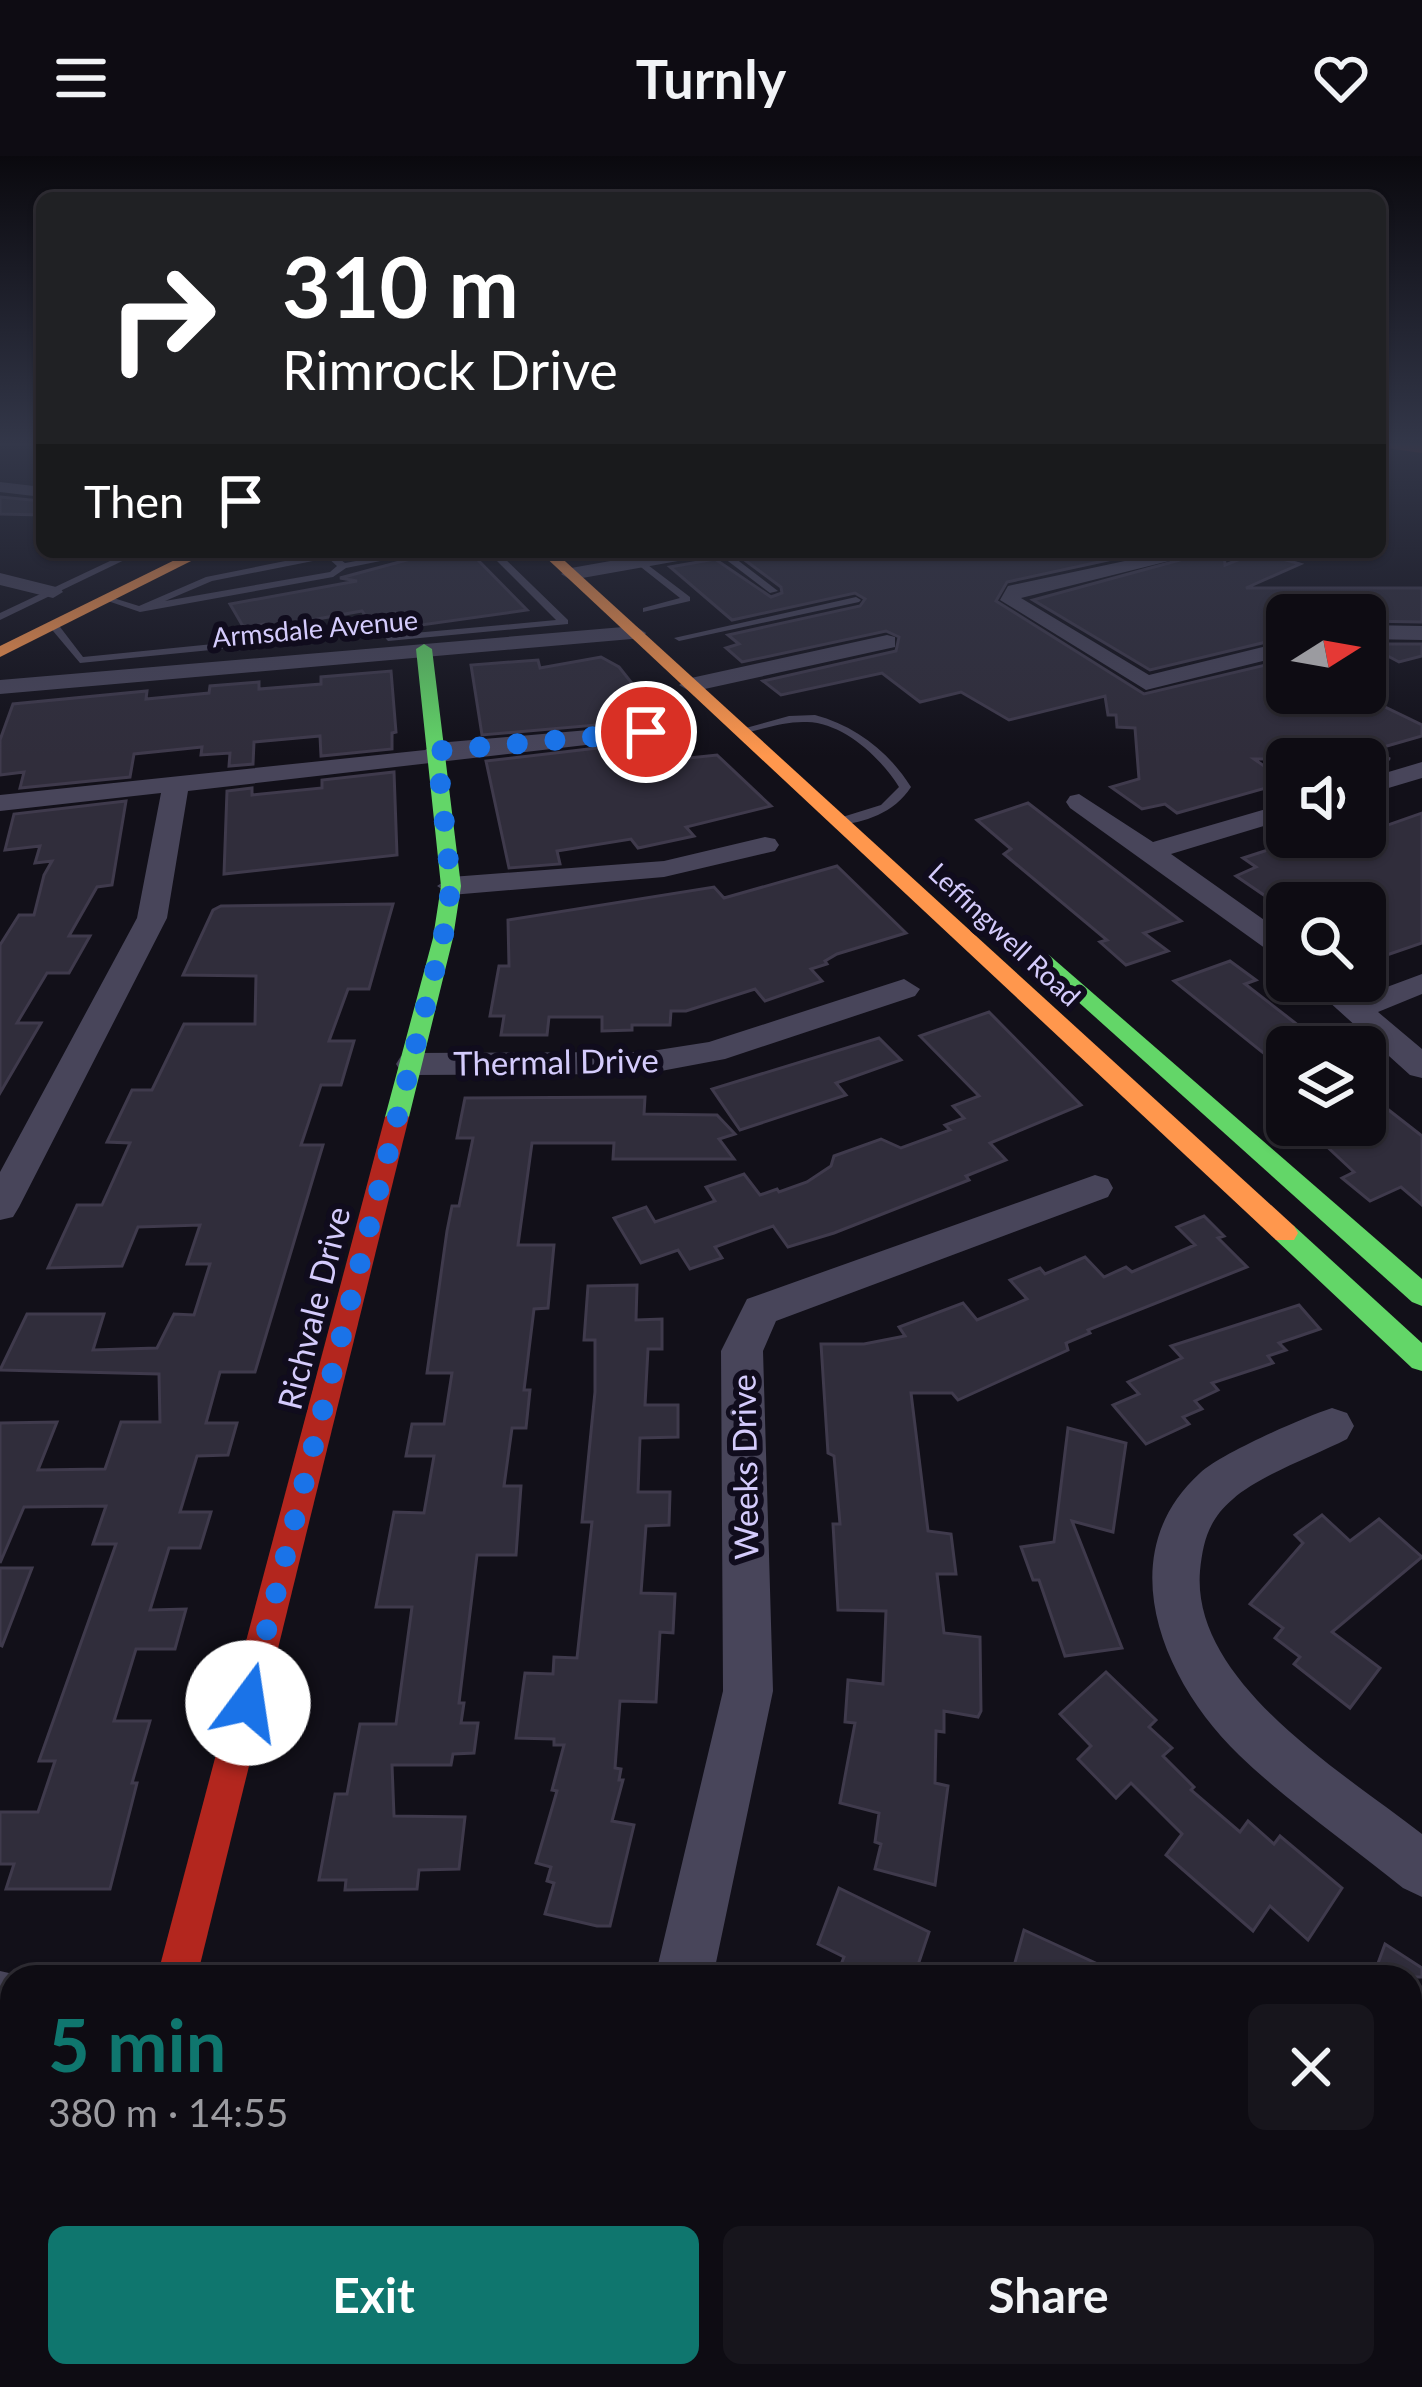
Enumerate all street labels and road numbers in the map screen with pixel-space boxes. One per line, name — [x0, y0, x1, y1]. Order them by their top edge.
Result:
street label: Armsdale Avenue — [211, 603, 419, 653]
street label: Leffingwell Road — [922, 855, 1088, 1013]
street label: Thermal Drive — [453, 1039, 659, 1083]
street label: Richvale Drive — [268, 1202, 358, 1414]
street label: Weeks Drive — [722, 1374, 766, 1560]

